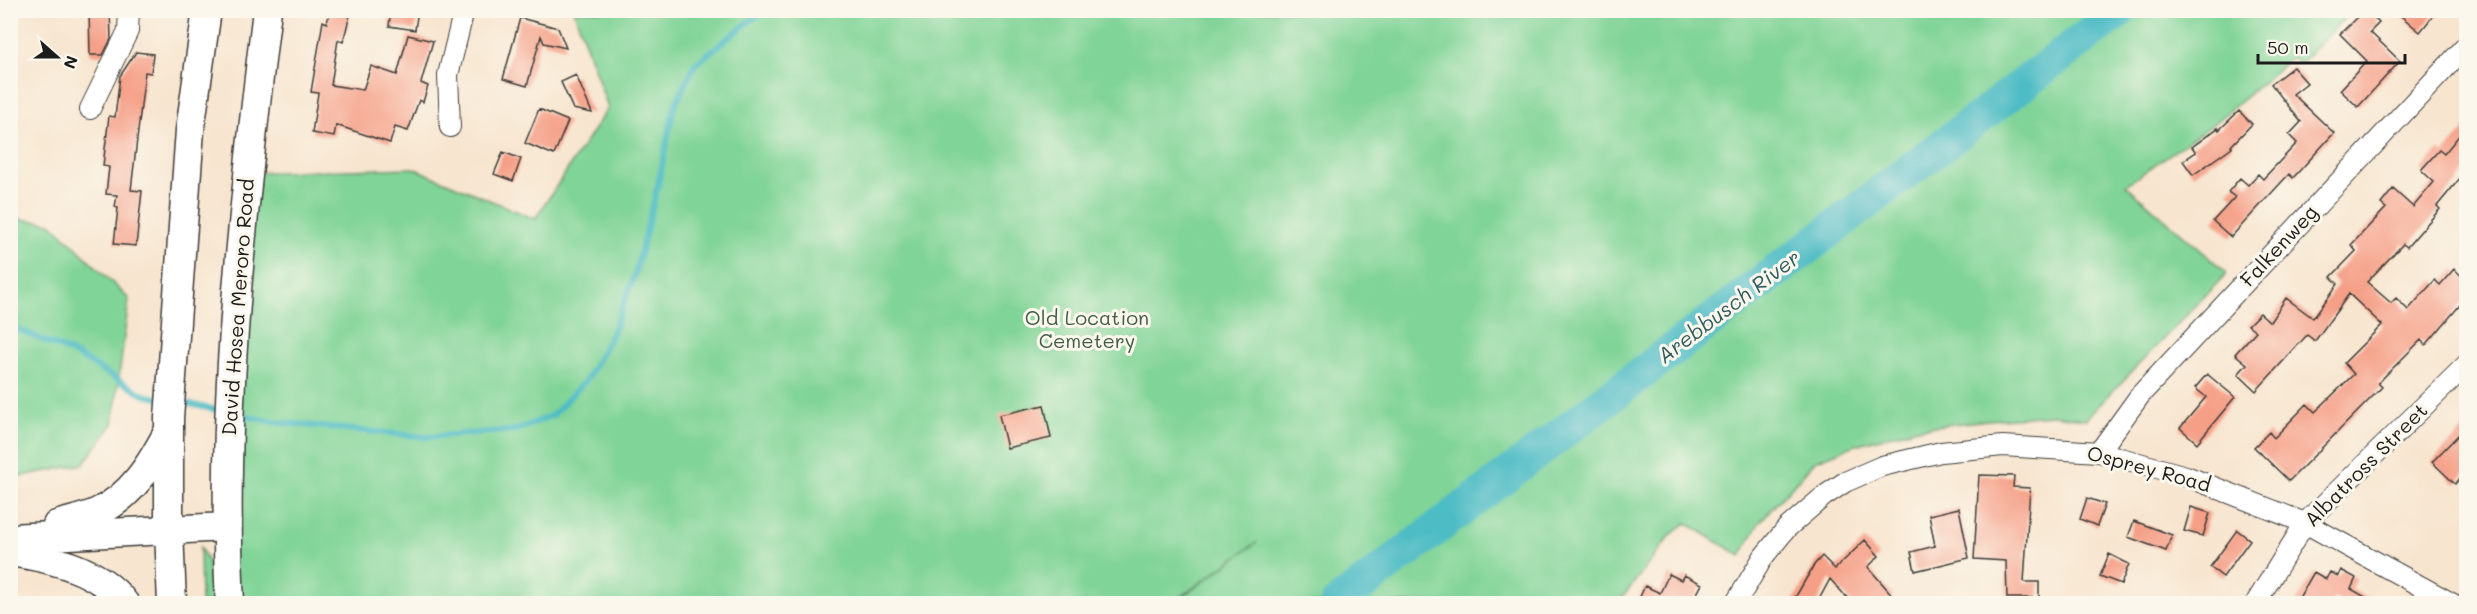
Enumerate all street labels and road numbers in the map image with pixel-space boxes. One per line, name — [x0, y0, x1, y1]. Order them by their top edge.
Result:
street label: David Hosea Meroro Road — [215, 178, 259, 436]
street label: Falkenweg — [2234, 199, 2323, 292]
street label: Albatross Street — [2298, 397, 2433, 532]
street label: Osprey Road — [2085, 439, 2214, 497]

